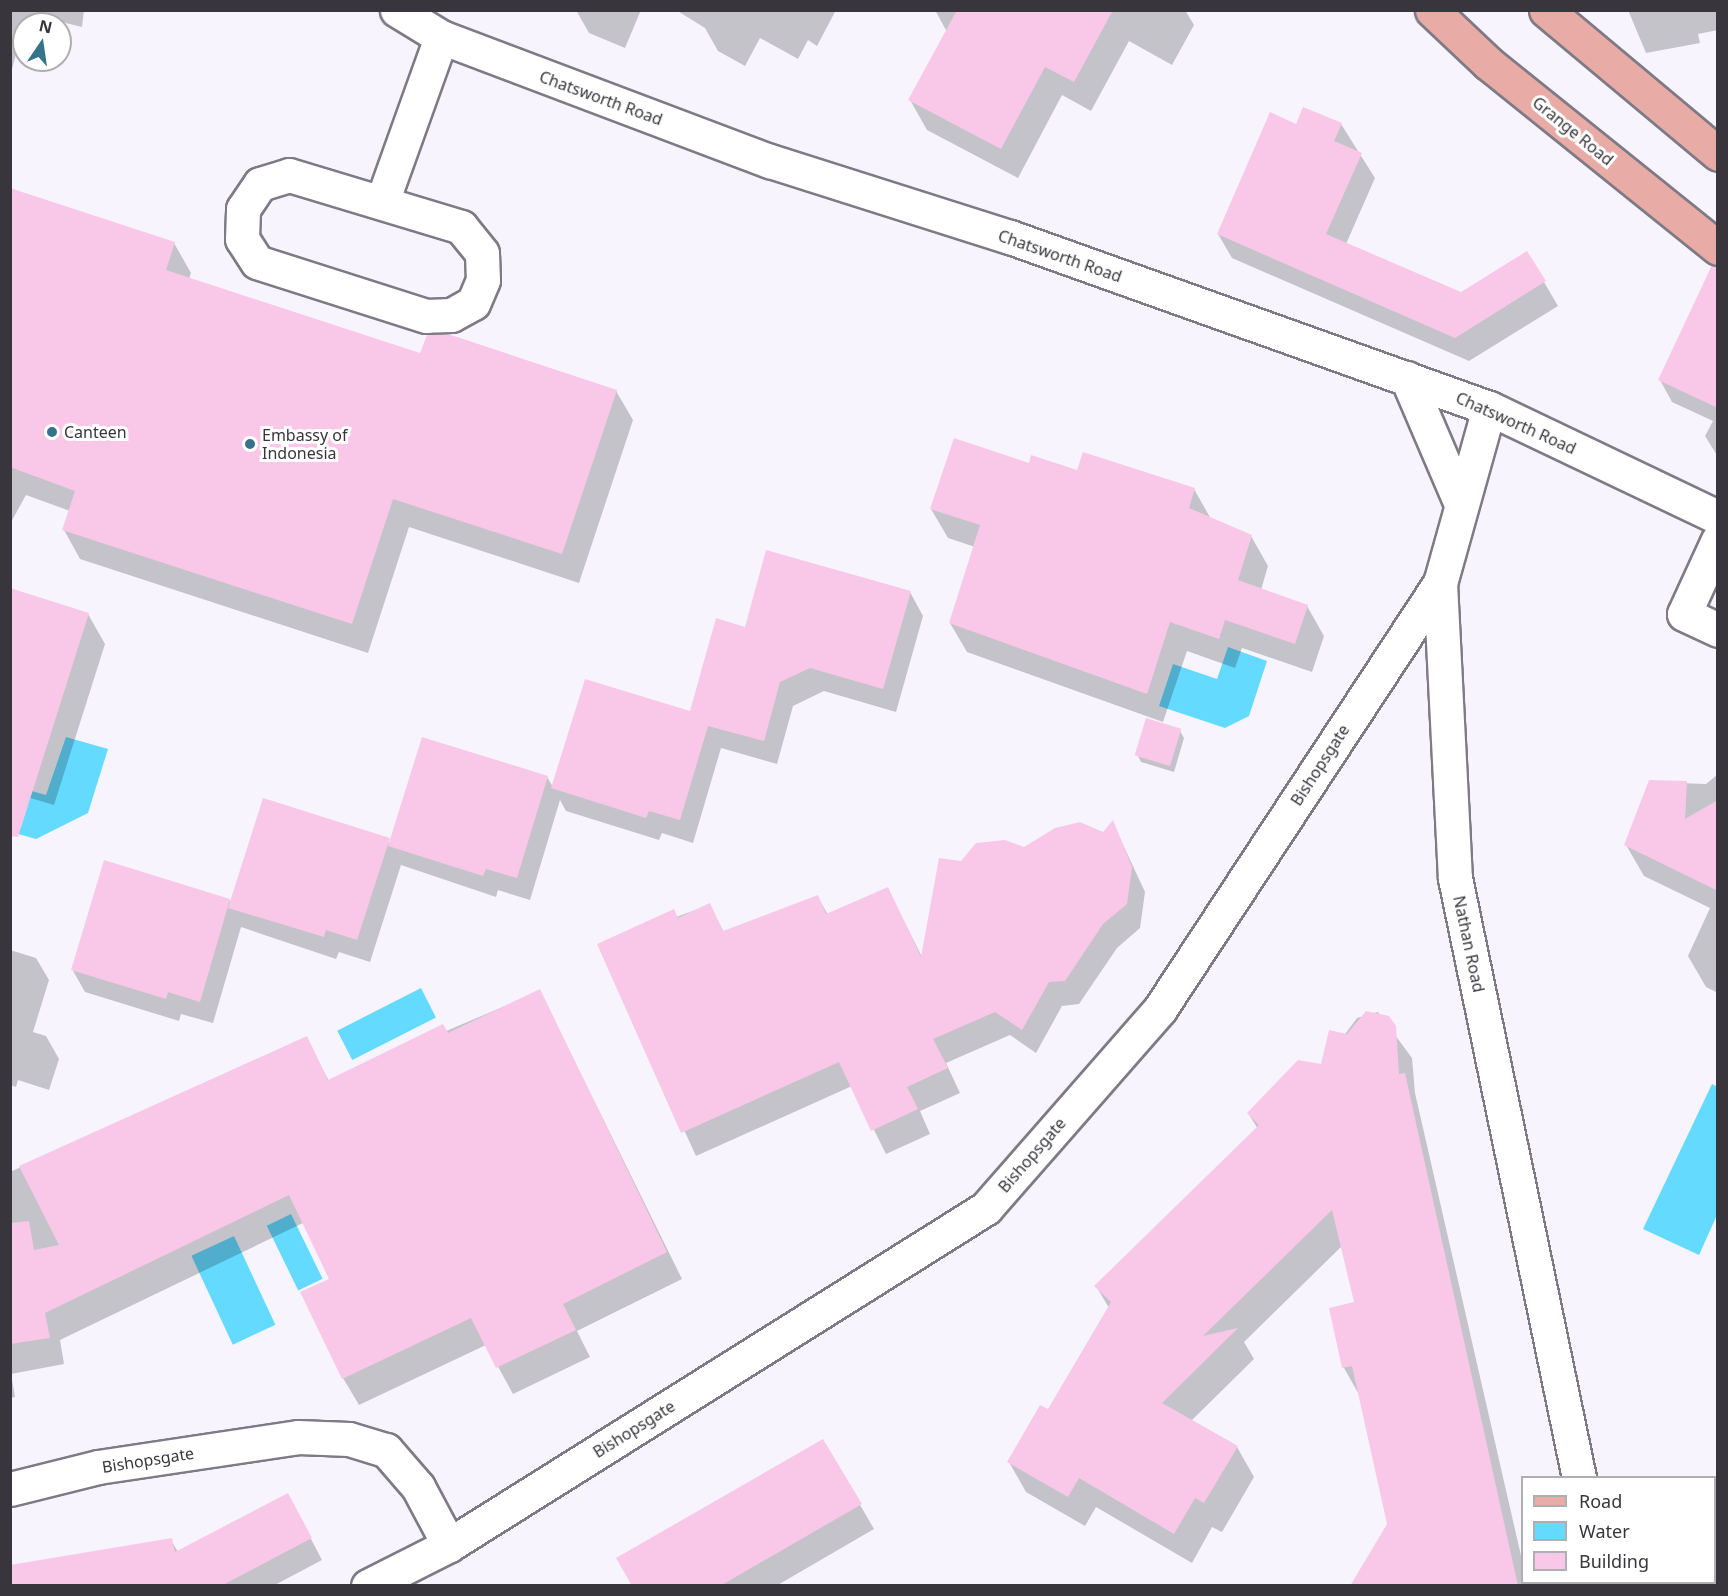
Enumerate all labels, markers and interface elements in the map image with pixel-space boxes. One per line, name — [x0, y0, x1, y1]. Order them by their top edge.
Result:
north arrow — [12, 12, 72, 72]
text: N — [37, 14, 54, 39]
street label: Chatsworth Road — [537, 67, 665, 129]
street label: Grange Road — [1529, 93, 1617, 169]
street label: Chatsworth Road — [996, 226, 1124, 286]
street label: Chatsworth Road — [1453, 388, 1579, 458]
place label: Canteen — [64, 422, 127, 442]
marker: Canteen — [45, 425, 59, 439]
place label: Embassy of Indonesia — [262, 425, 348, 463]
marker: Embassy of Indonesia — [243, 437, 257, 451]
street label: Bishopsgate — [1287, 721, 1353, 809]
street label: Nathan Road — [1449, 894, 1489, 994]
street label: Bishopsgate — [994, 1114, 1070, 1196]
street label: Bishopsgate — [590, 1396, 678, 1462]
street label: Bishopsgate — [101, 1443, 195, 1477]
legend — [1521, 1476, 1716, 1584]
text: Road — [1579, 1489, 1622, 1513]
text: Water — [1579, 1519, 1630, 1543]
text: Building — [1579, 1549, 1649, 1573]

